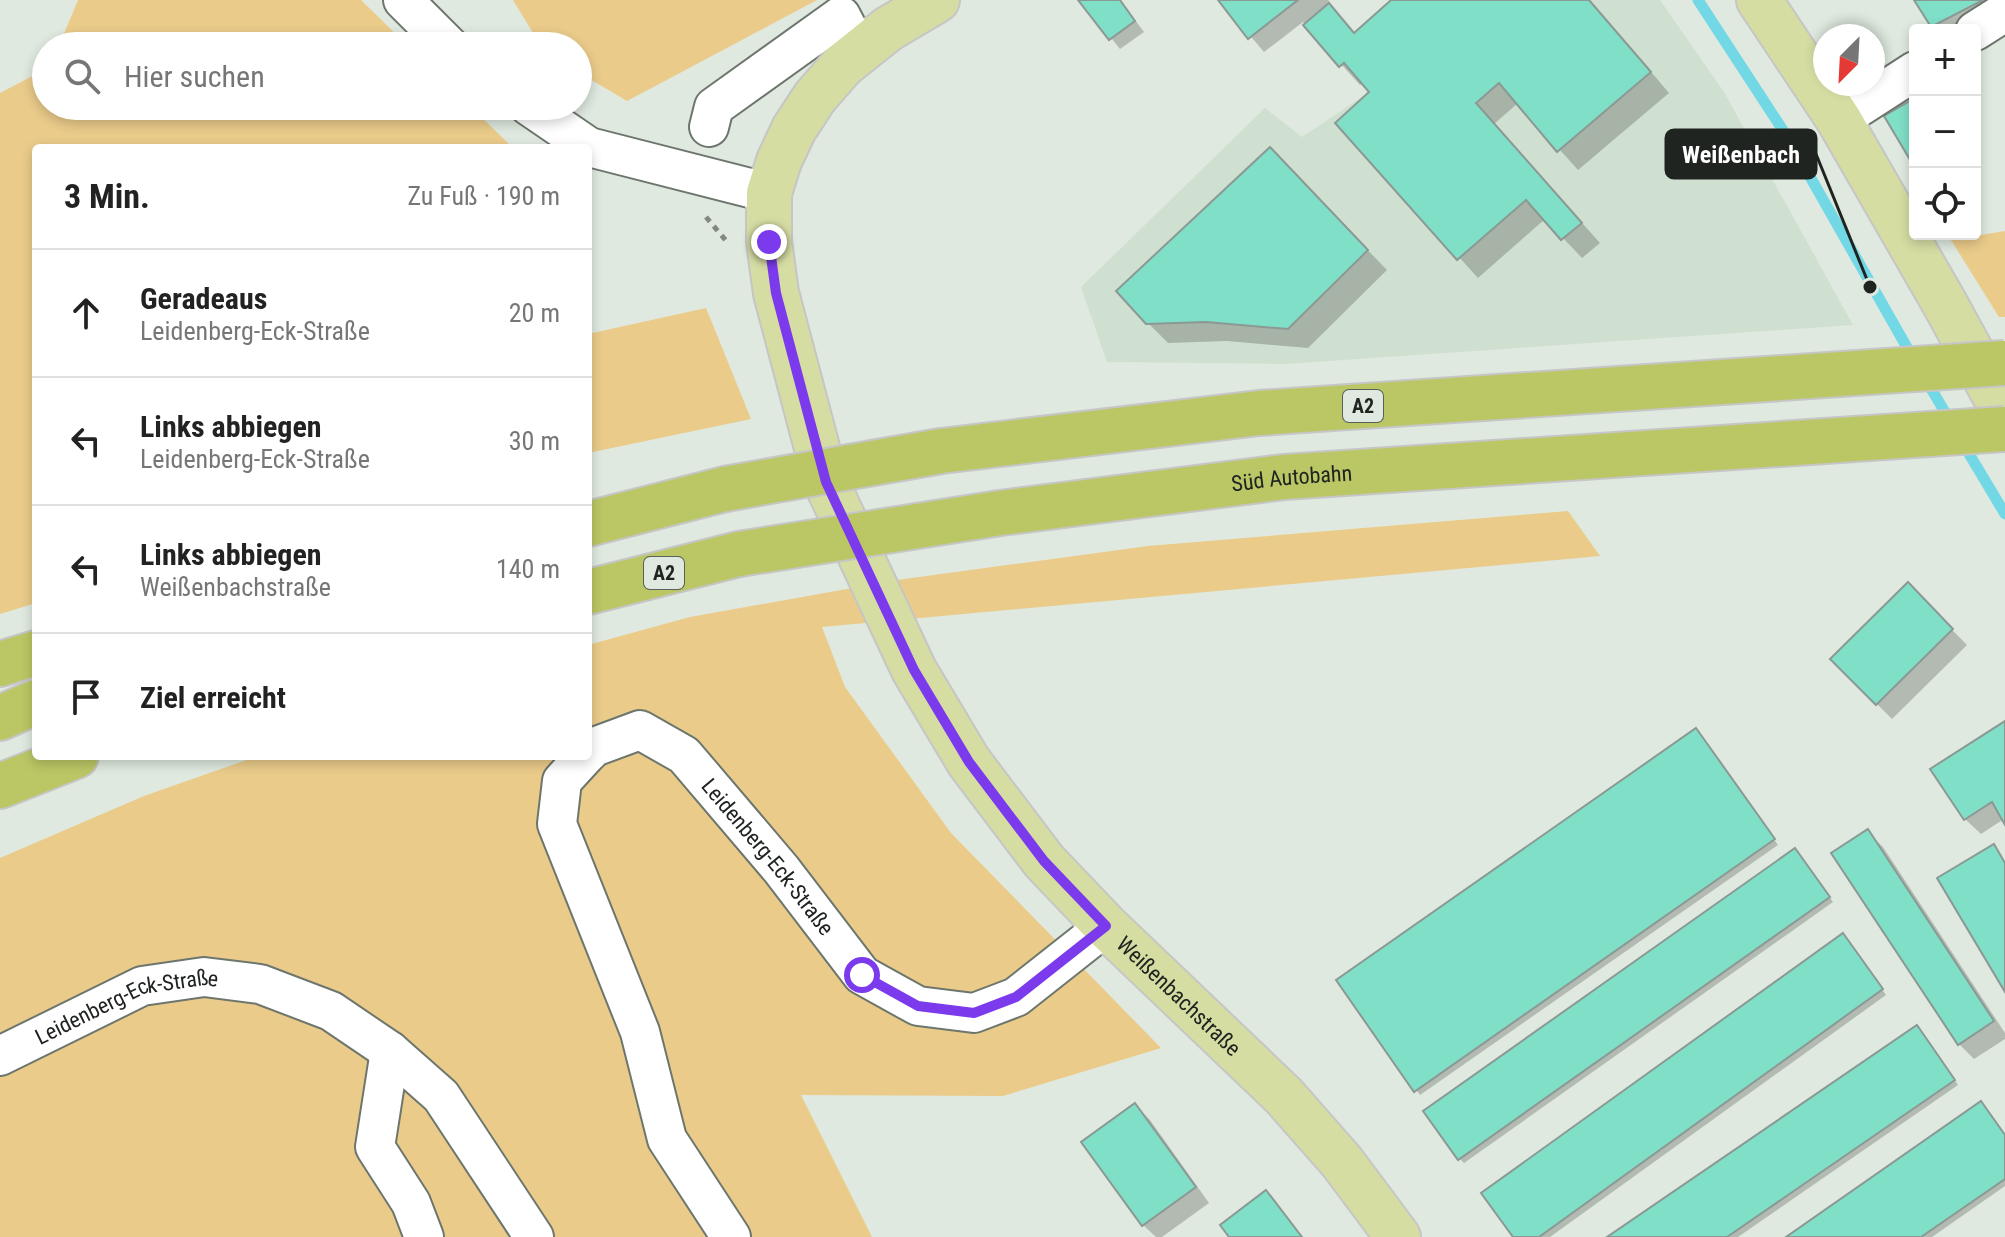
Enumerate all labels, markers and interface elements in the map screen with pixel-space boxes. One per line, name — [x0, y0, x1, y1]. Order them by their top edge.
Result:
north arrow — [1813, 24, 1885, 96]
map controls — [1909, 24, 1981, 240]
button: + — [1909, 24, 1981, 96]
search box — [32, 32, 592, 120]
icon: search — [60, 54, 104, 98]
text: Hier suchen — [124, 59, 265, 94]
button: − — [1909, 96, 1981, 168]
callout: Weißenbach — [1666, 130, 1816, 178]
text: Weißenbach — [1682, 141, 1800, 169]
button: locate — [1909, 168, 1981, 240]
text: 3 Min. — [64, 176, 150, 216]
text: Zu Fuß · 190 m — [407, 181, 560, 211]
route end — [751, 224, 787, 260]
text: Geradeaus — [140, 281, 267, 316]
icon: ahead — [64, 291, 108, 335]
text: 20 m — [509, 298, 560, 328]
text: Leidenberg-Eck-Straße — [140, 316, 370, 346]
road number: A2 — [1343, 390, 1383, 422]
text: Links abbiegen — [140, 409, 322, 444]
icon: left — [64, 419, 108, 463]
text: 30 m — [509, 426, 560, 456]
text: Leidenberg-Eck-Straße — [140, 444, 370, 474]
street label: Süd Autobahn — [1230, 460, 1353, 496]
text: Links abbiegen — [140, 537, 322, 572]
icon: left — [64, 547, 108, 591]
text: 140 m — [496, 554, 560, 584]
road number: A2 — [644, 557, 684, 589]
text: Weißenbachstraße — [140, 572, 331, 602]
icon: arrive — [64, 675, 108, 719]
text: Ziel erreicht — [140, 680, 286, 715]
street label: Leidenberg-Eck-Straße — [697, 773, 839, 940]
street label: Weißenbachstraße — [1112, 931, 1246, 1061]
route start — [844, 957, 880, 993]
street label: Leidenberg-Eck-Straße — [31, 964, 220, 1049]

